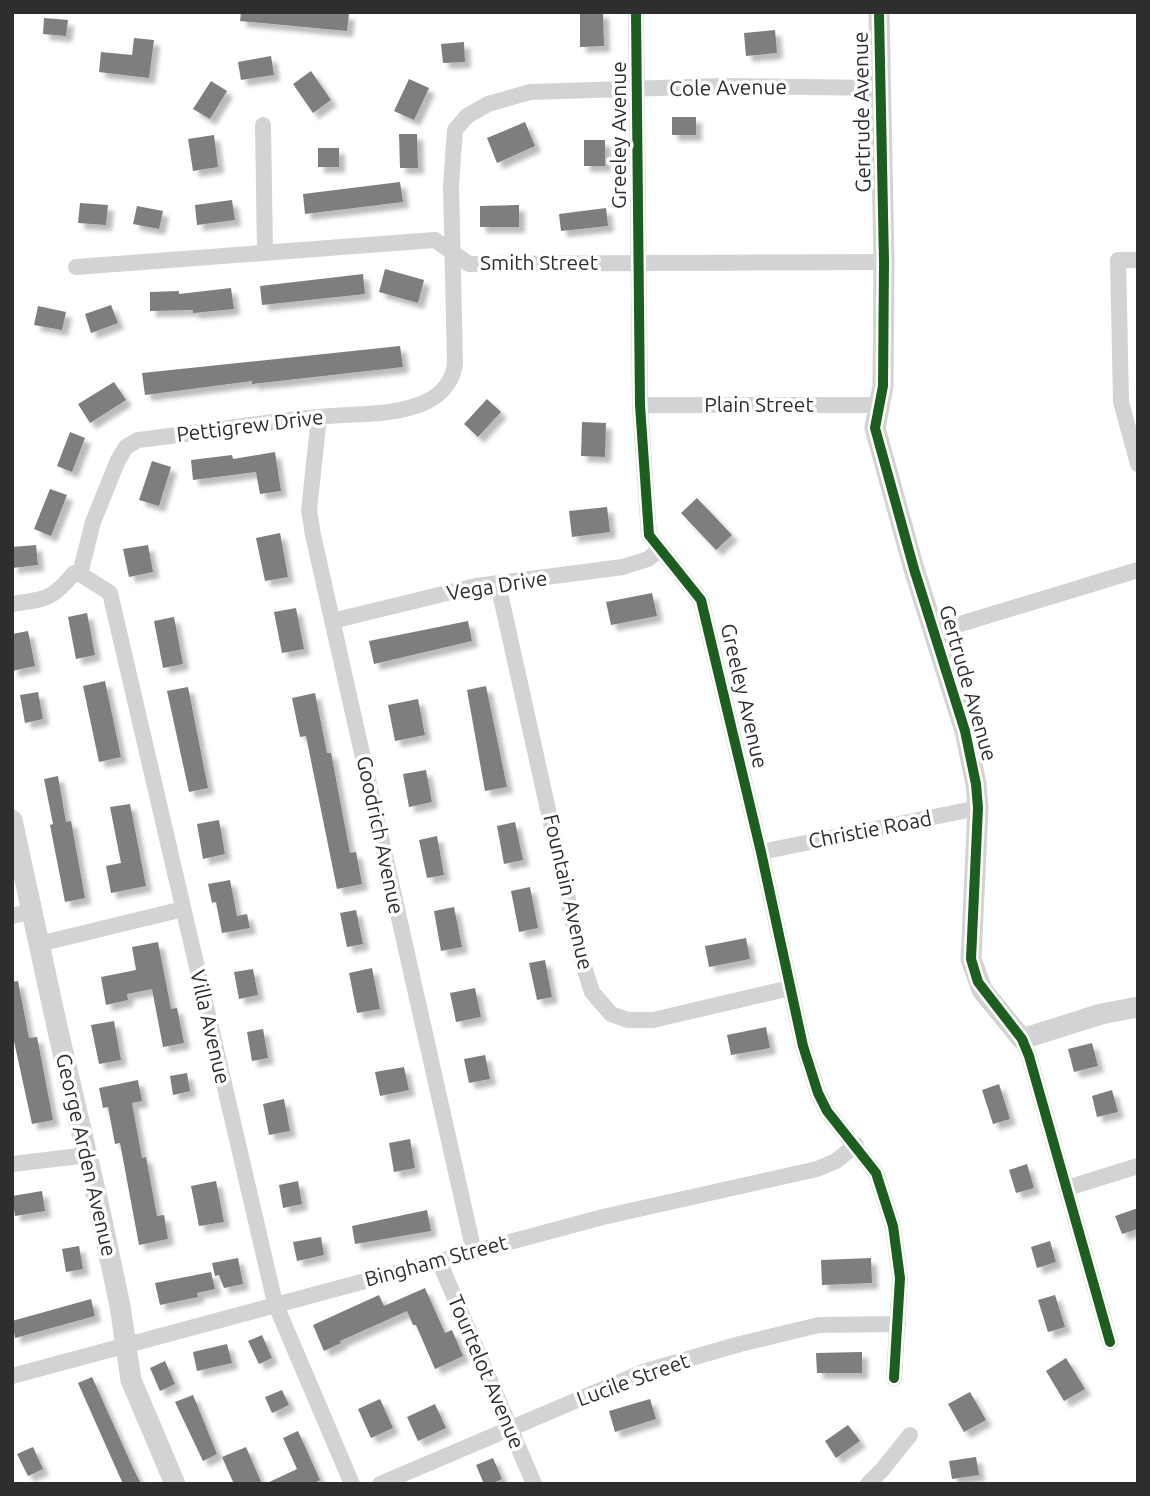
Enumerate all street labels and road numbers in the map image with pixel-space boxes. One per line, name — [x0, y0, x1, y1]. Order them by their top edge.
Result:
street label: Gertrude Avenue — [848, 31, 874, 193]
street label: Greeley Avenue — [606, 61, 630, 209]
street label: Cole Avenue — [669, 74, 787, 100]
street label: Smith Street — [480, 250, 598, 274]
street label: Plain Street — [704, 392, 814, 416]
street label: Pettigrew Drive — [175, 404, 325, 446]
street label: Vega Drive — [445, 565, 549, 605]
street label: Gertrude Avenue — [935, 602, 1003, 763]
street label: Greeley Avenue — [717, 621, 773, 770]
street label: Goodrich Avenue — [352, 753, 409, 916]
street label: Christie Road — [806, 805, 934, 853]
street label: Fountain Avenue — [539, 812, 599, 972]
street label: Villa Avenue — [186, 967, 236, 1086]
street label: George Arden Avenue — [52, 1051, 122, 1258]
street label: Bingham Street — [362, 1229, 510, 1291]
street label: Tourtelot Avenue — [444, 1291, 530, 1452]
street label: Lucile Street — [573, 1348, 692, 1411]

